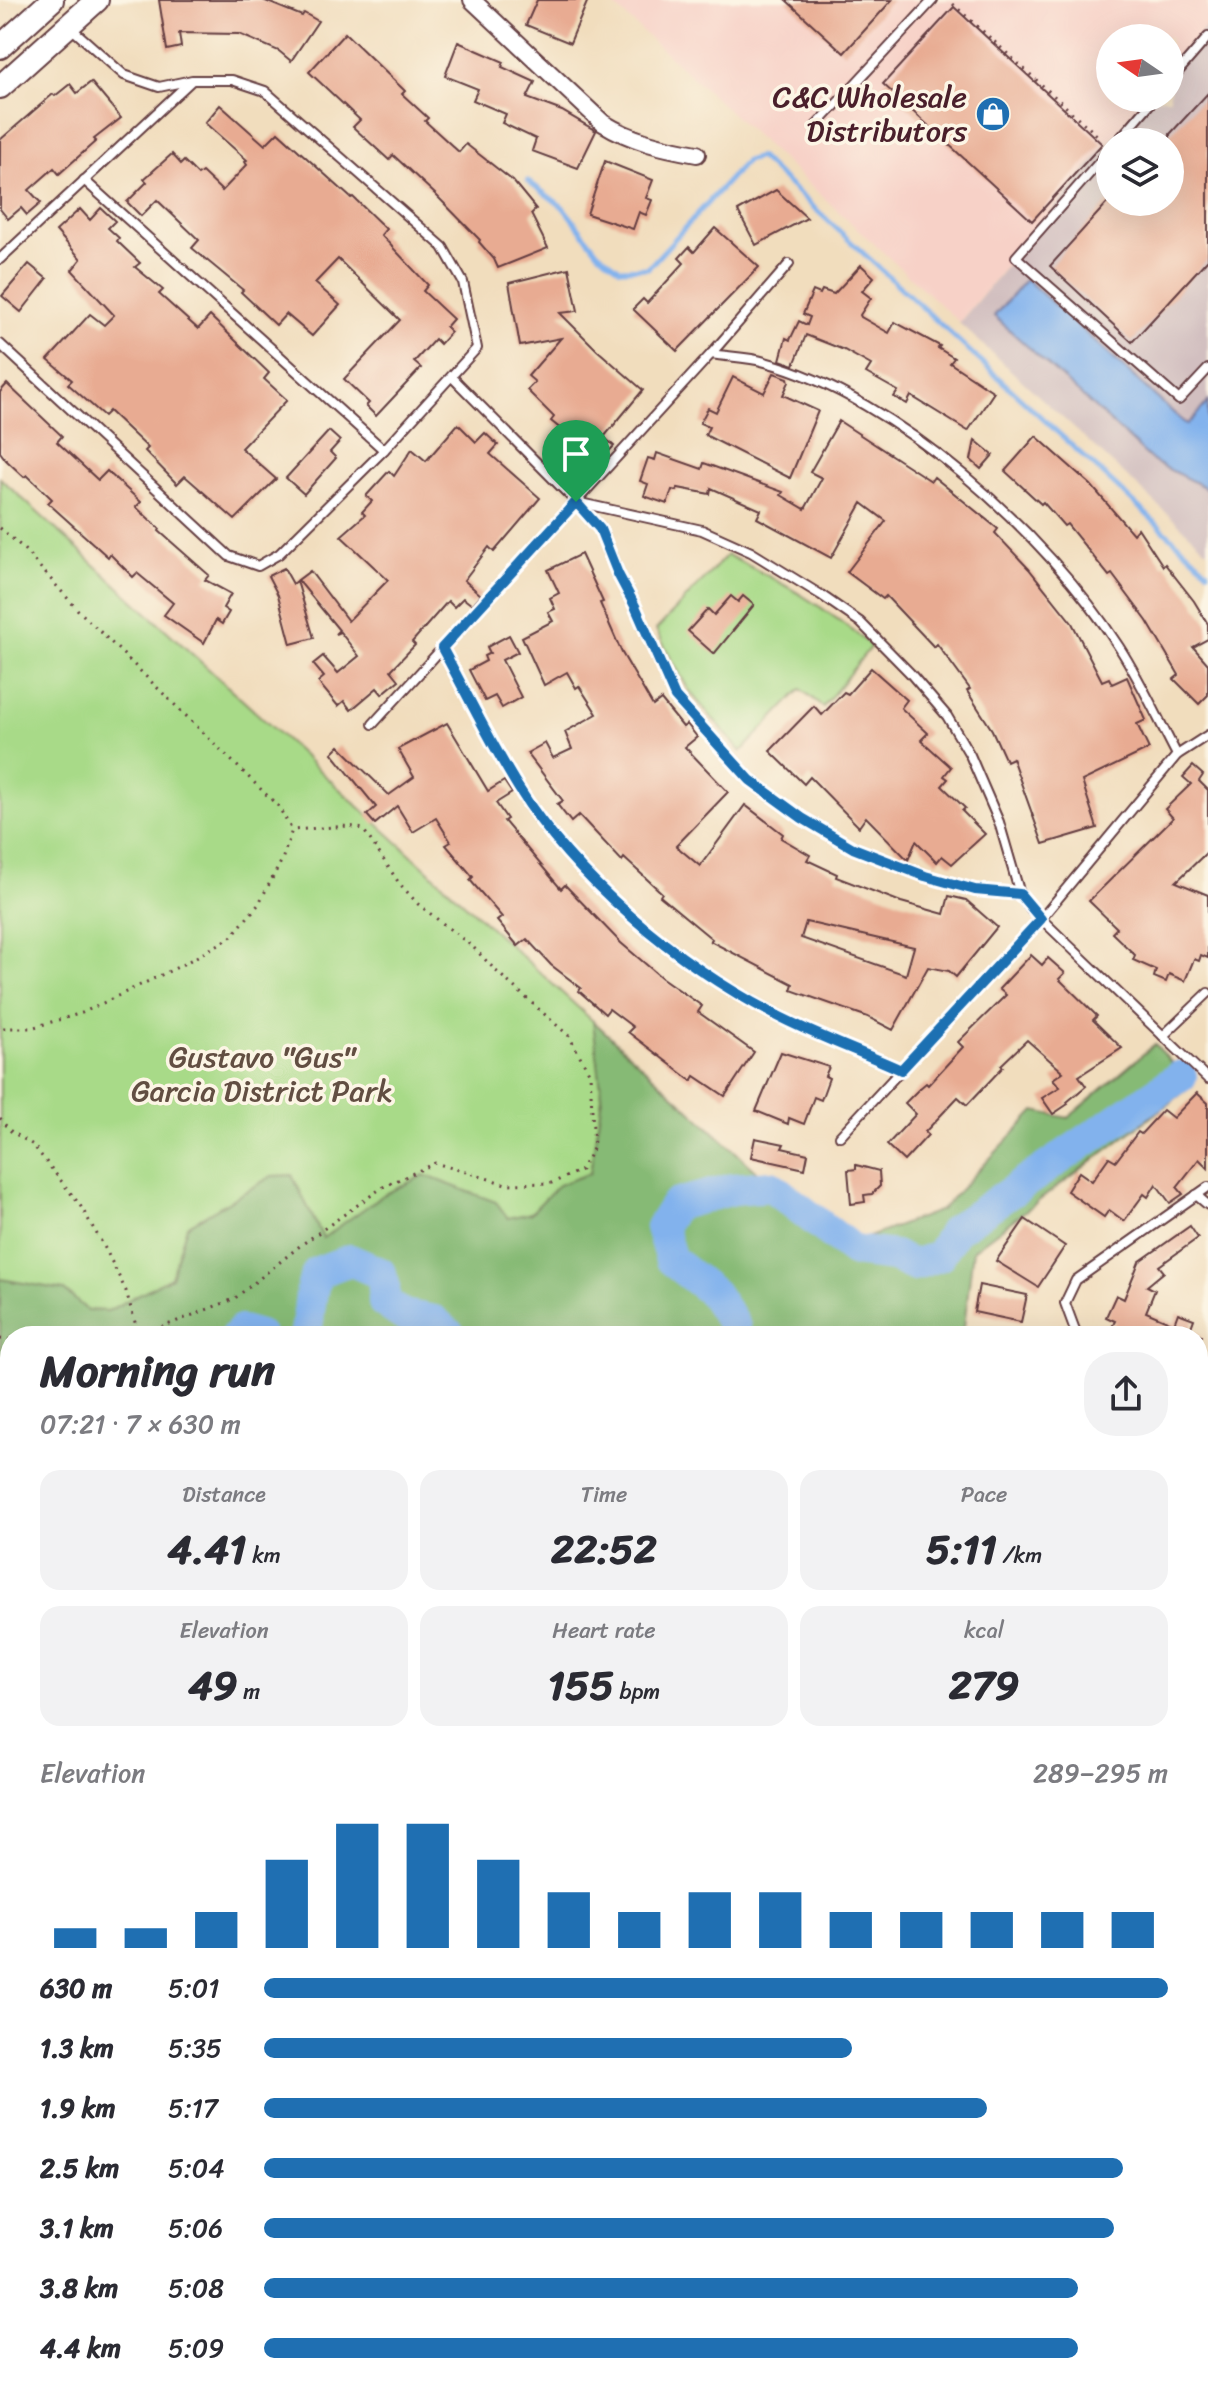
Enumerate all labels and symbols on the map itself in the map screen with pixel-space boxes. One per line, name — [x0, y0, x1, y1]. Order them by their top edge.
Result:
north arrow — [1096, 24, 1184, 112]
place label: C&C Wholesale Distributors — [773, 70, 967, 158]
shop icon: C&C Wholesale Distributors — [974, 95, 1012, 133]
pin — [542, 420, 610, 502]
park label: Gustavo "Gus" Garcia District Park — [131, 1030, 393, 1118]

